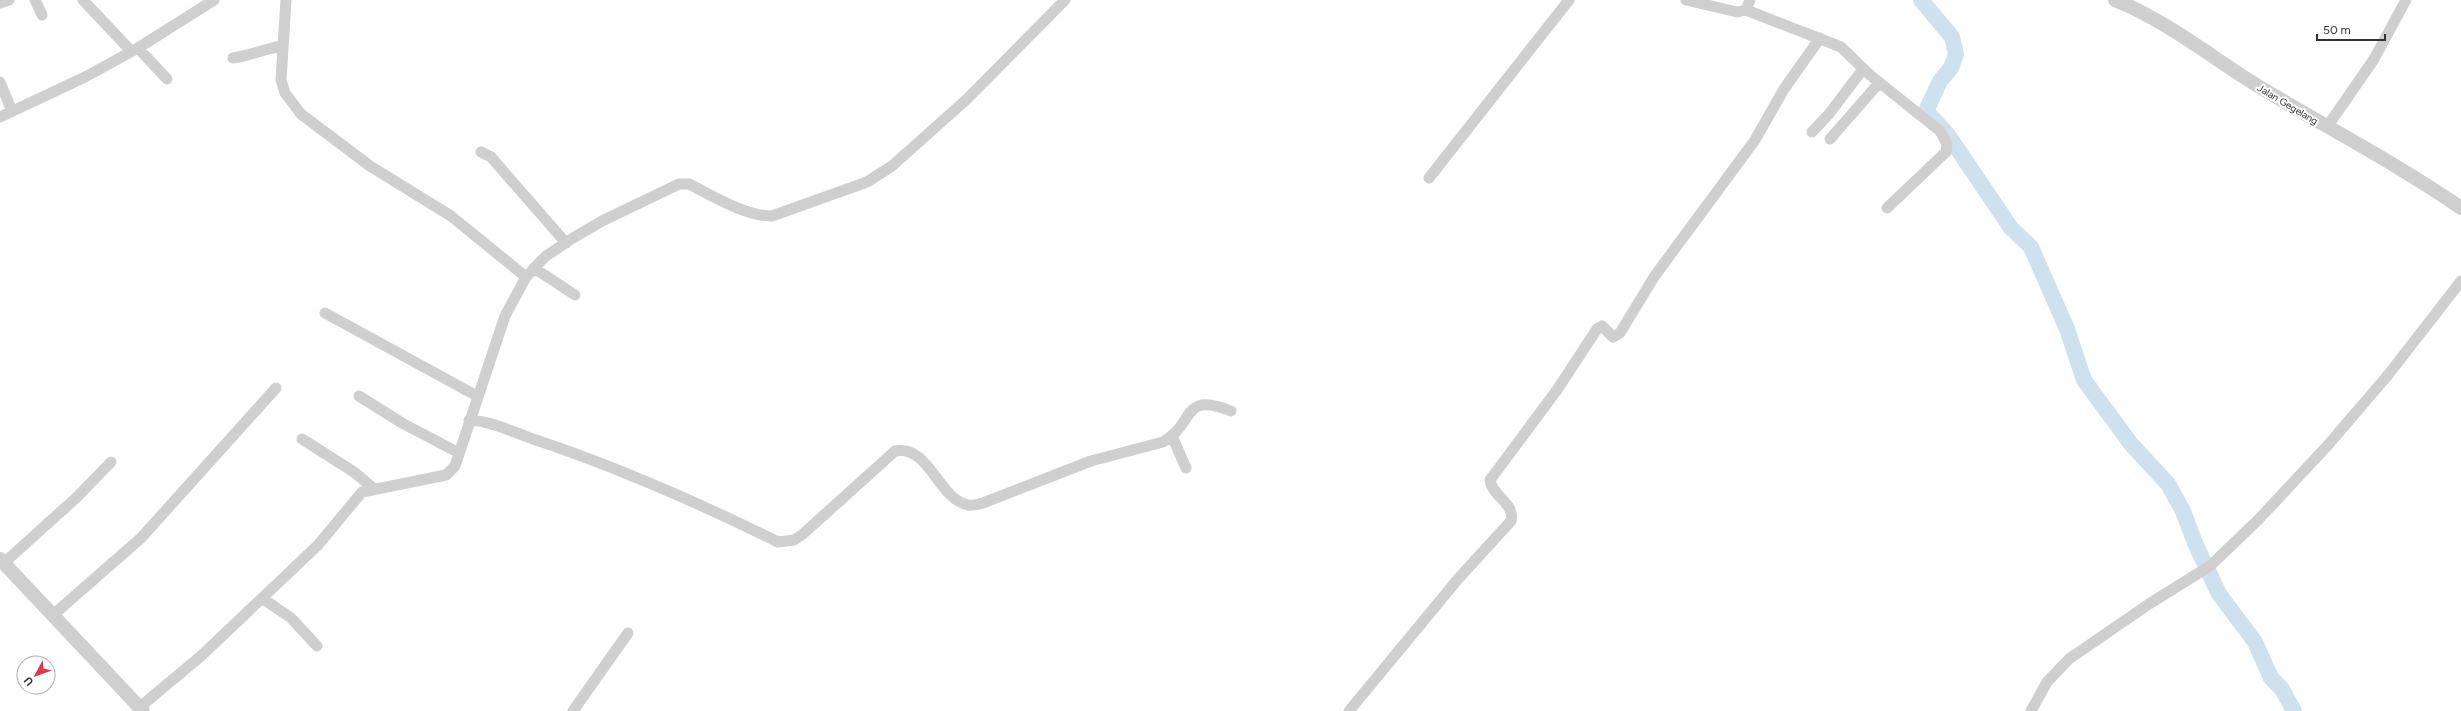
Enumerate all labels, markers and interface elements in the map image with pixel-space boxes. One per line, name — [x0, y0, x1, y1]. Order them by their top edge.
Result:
scale bar — [2317, 16, 2385, 42]
text: 50 m — [2323, 23, 2351, 37]
street label: Jalan Gegelang — [2255, 81, 2321, 128]
north arrow — [16, 655, 56, 695]
text: U — [21, 674, 36, 688]

